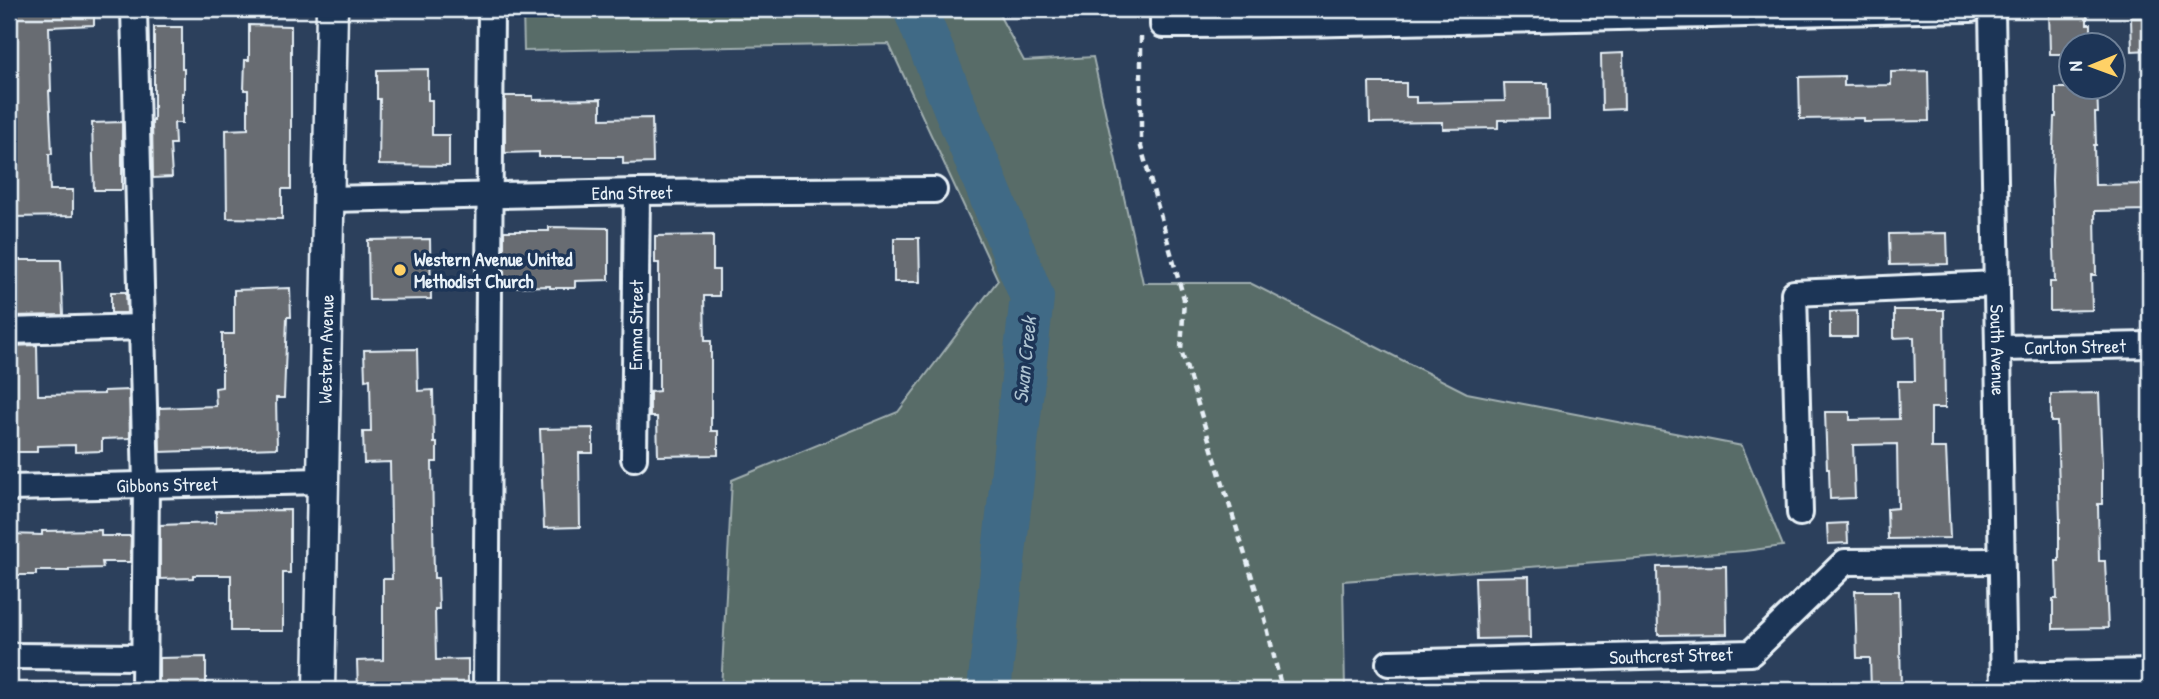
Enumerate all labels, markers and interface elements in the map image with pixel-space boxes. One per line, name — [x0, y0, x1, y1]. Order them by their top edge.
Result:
north arrow — [2058, 32, 2128, 102]
text: N — [2062, 61, 2088, 72]
street label: Edna Street — [591, 179, 673, 206]
place label: Western Avenue United Methodist Church — [414, 246, 573, 294]
marker: Western Avenue United Methodist Church — [392, 262, 408, 278]
street label: Emma Street — [622, 279, 649, 370]
street label: Western Avenue — [311, 294, 340, 404]
street label: South Avenue — [1984, 304, 2012, 396]
water label: Swan Creek — [1006, 313, 1044, 405]
street label: Carlton Street — [2024, 332, 2127, 360]
street label: Gibbons Street — [116, 470, 218, 499]
street label: Southcrest Street — [1609, 641, 1733, 670]

